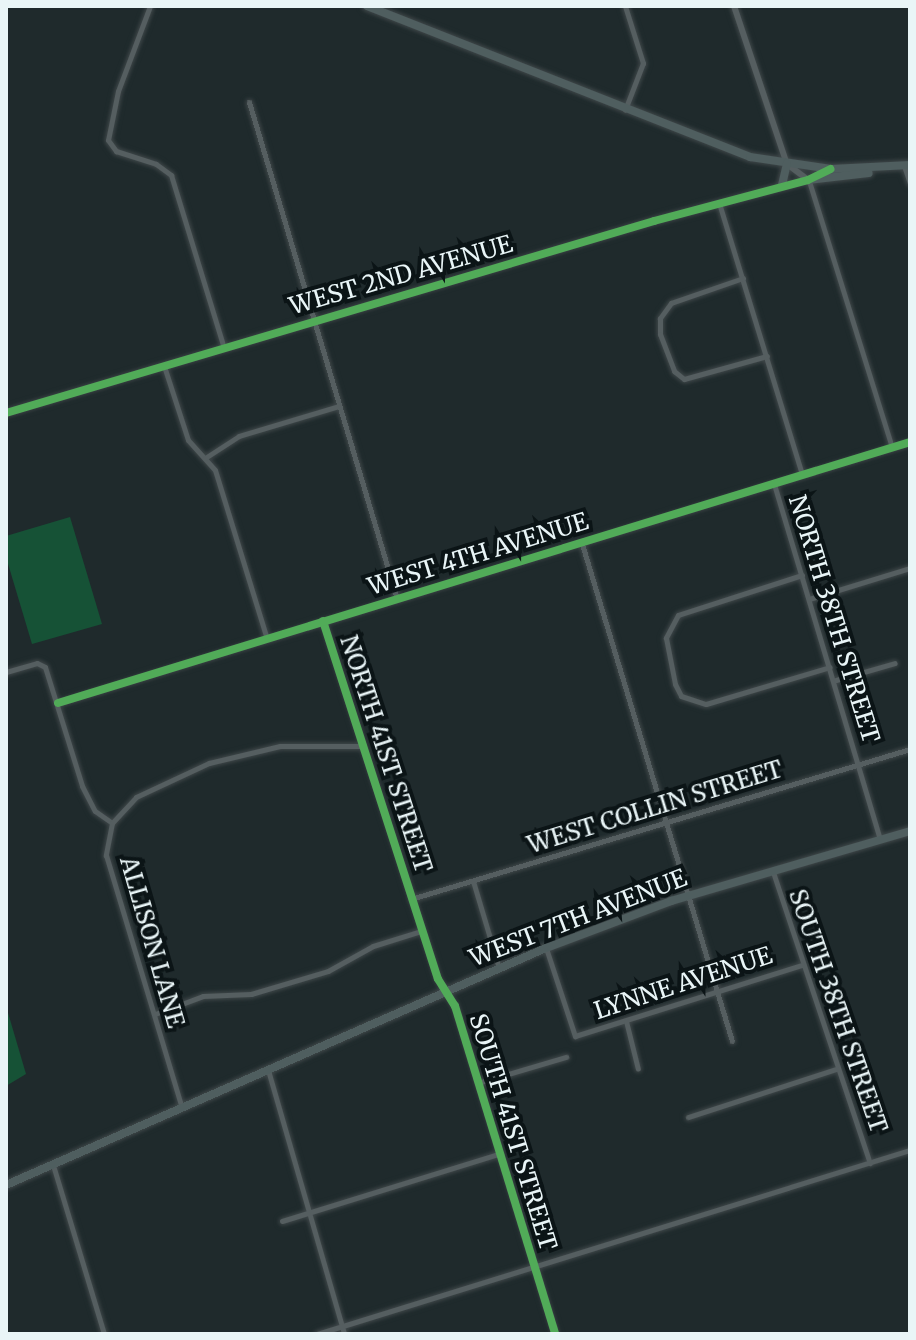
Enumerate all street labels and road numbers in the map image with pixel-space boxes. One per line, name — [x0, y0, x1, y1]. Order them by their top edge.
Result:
street label: WEST 2ND AVENUE — [286, 229, 516, 321]
street label: NORTH 38TH STREET — [783, 492, 885, 746]
street label: WEST 4TH AVENUE — [364, 507, 592, 601]
street label: NORTH 41ST STREET — [334, 632, 438, 876]
street label: WEST COLLIN STREET — [524, 754, 786, 860]
street label: ALLISON LANE — [114, 853, 190, 1031]
street label: WEST 7TH AVENUE — [465, 863, 691, 973]
street label: SOUTH 38TH STREET — [783, 885, 893, 1137]
street label: LYNNE AVENUE — [590, 941, 776, 1025]
street label: SOUTH 41ST STREET — [463, 1010, 563, 1254]

